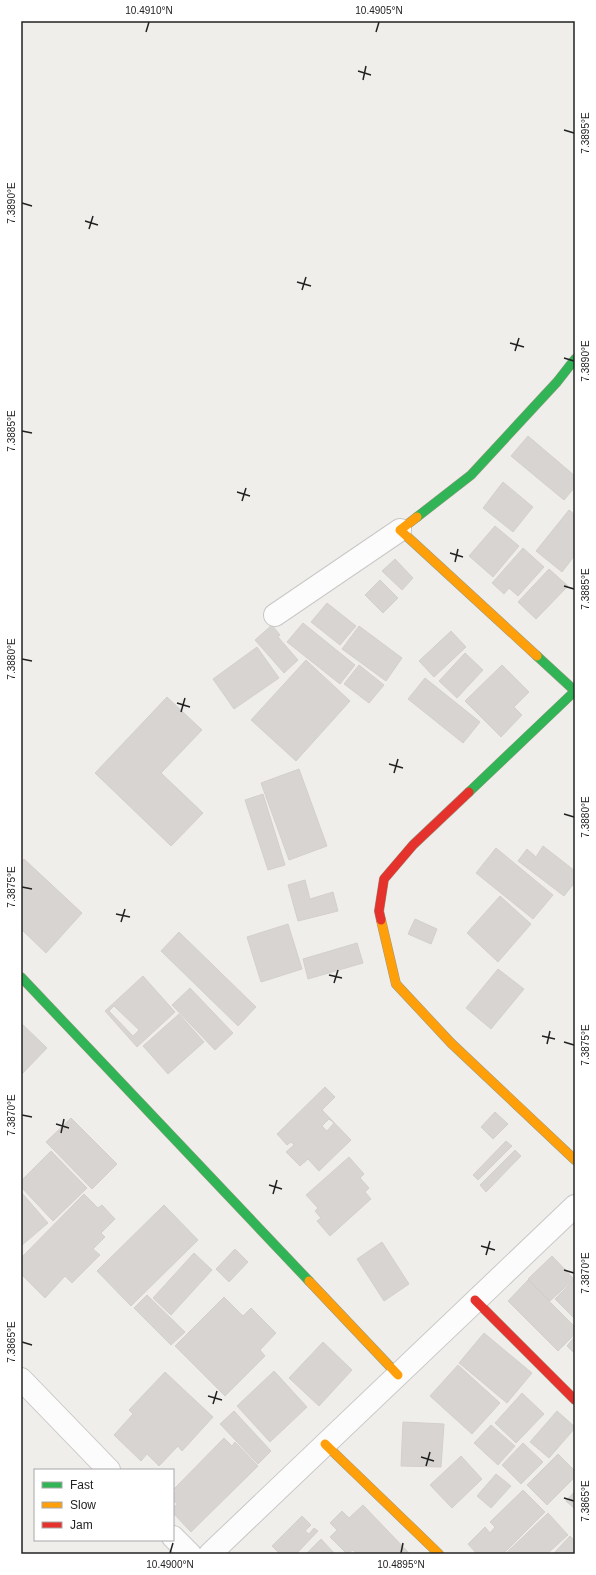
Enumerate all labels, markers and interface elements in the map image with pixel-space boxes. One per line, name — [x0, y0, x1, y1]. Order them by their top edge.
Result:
text: 10.4910°N — [125, 5, 173, 16]
text: 10.4905°N — [355, 5, 403, 16]
text: 7.3895°E — [580, 112, 591, 154]
text: 7.3890°E — [6, 182, 17, 224]
text: 7.3890°E — [580, 340, 591, 382]
text: 7.3885°E — [6, 410, 17, 452]
text: 7.3885°E — [580, 568, 591, 610]
text: 7.3880°E — [6, 638, 17, 680]
text: 7.3880°E — [580, 796, 591, 838]
text: 7.3875°E — [6, 866, 17, 908]
text: 7.3875°E — [580, 1024, 591, 1066]
text: 7.3870°E — [6, 1094, 17, 1136]
text: 7.3870°E — [580, 1252, 591, 1294]
text: 7.3865°E — [6, 1321, 17, 1363]
legend — [34, 1469, 174, 1541]
text: Fast — [70, 1478, 94, 1492]
text: 7.3865°E — [580, 1480, 591, 1522]
text: Slow — [70, 1498, 96, 1512]
text: Jam — [70, 1518, 93, 1532]
text: 10.4900°N — [146, 1559, 194, 1570]
text: 10.4895°N — [377, 1559, 425, 1570]

